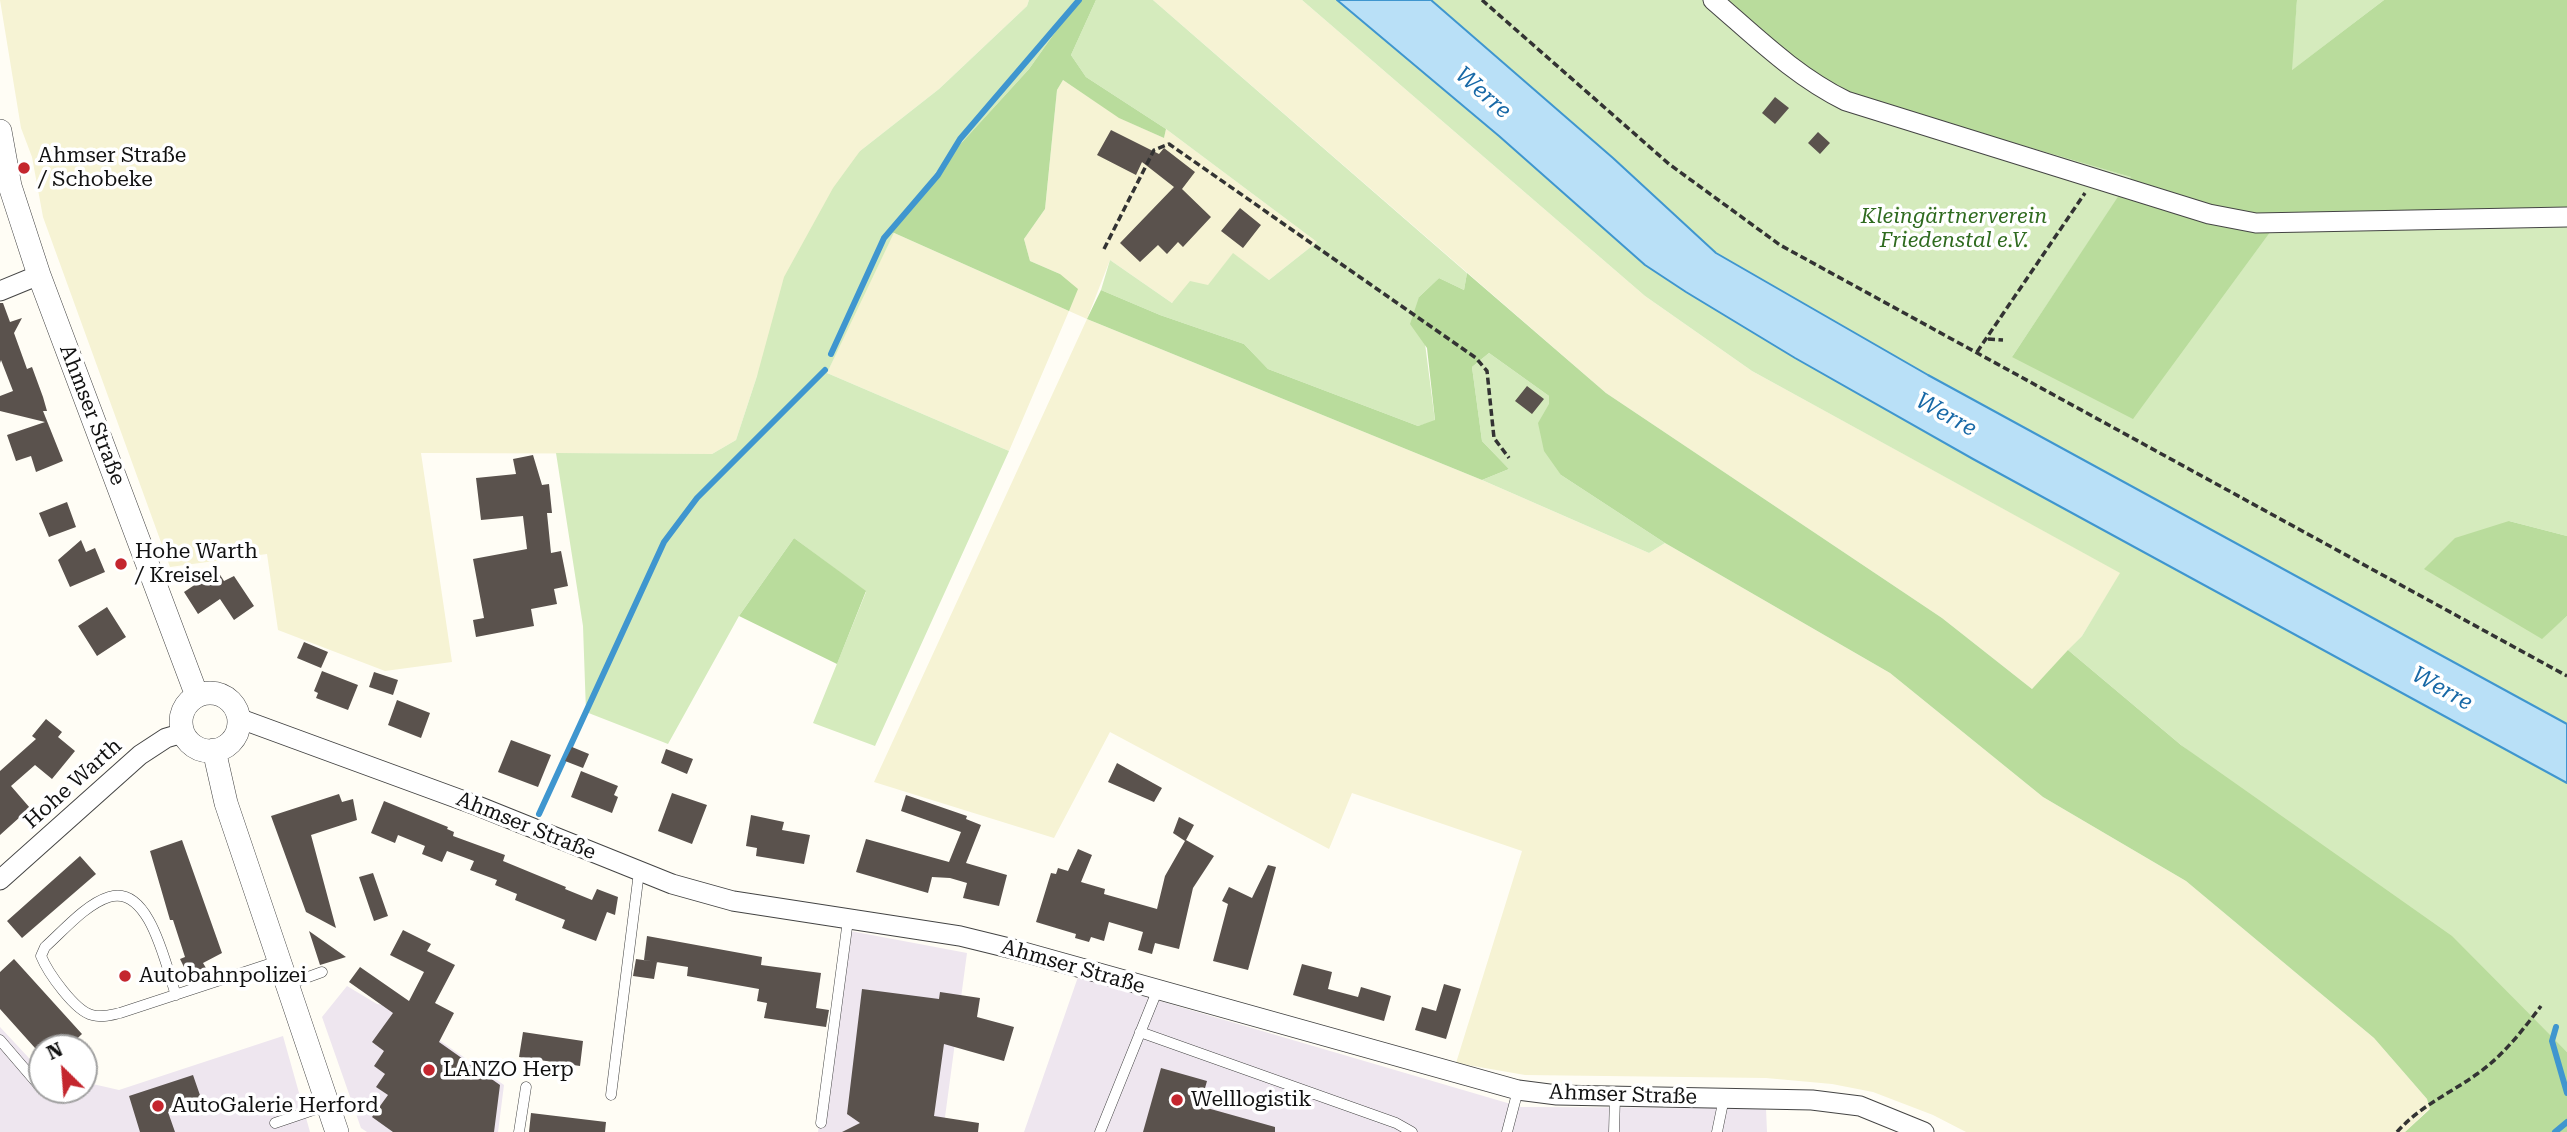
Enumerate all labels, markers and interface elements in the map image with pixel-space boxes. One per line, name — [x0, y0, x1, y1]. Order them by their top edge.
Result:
water label: Werre — [1449, 61, 1517, 125]
place label: Ahmser Straße / Schobeke — [38, 143, 186, 193]
marker: Ahmser Straße / Schobeke — [16, 160, 32, 176]
park label: Kleingärtnerverein Friedenstal e.V. — [1861, 204, 2047, 254]
street label: Ahmser Straße — [54, 341, 130, 489]
water label: Werre — [1911, 387, 1981, 443]
place label: Hohe Warth / Kreisel — [135, 539, 258, 589]
marker: Hohe Warth / Kreisel — [113, 556, 129, 572]
water label: Werre — [2407, 661, 2477, 717]
street label: Hohe Warth — [19, 734, 127, 834]
street label: Ahmser Straße — [453, 787, 599, 865]
street label: Ahmser Straße — [998, 934, 1148, 1000]
place label: Autobahnpolizei — [139, 963, 307, 989]
marker: Autobahnpolizei — [117, 968, 133, 984]
north arrow — [28, 1034, 98, 1104]
text: N — [43, 1038, 66, 1065]
place label: LANZO Herp — [443, 1057, 574, 1083]
marker: LANZO Herp — [421, 1062, 437, 1078]
street label: Ahmser Straße — [1548, 1080, 1698, 1110]
place label: Welllogistik — [1191, 1087, 1312, 1113]
marker: Welllogistik — [1169, 1092, 1185, 1108]
place label: AutoGalerie Herford — [172, 1093, 379, 1119]
marker: AutoGalerie Herford — [150, 1098, 166, 1114]

